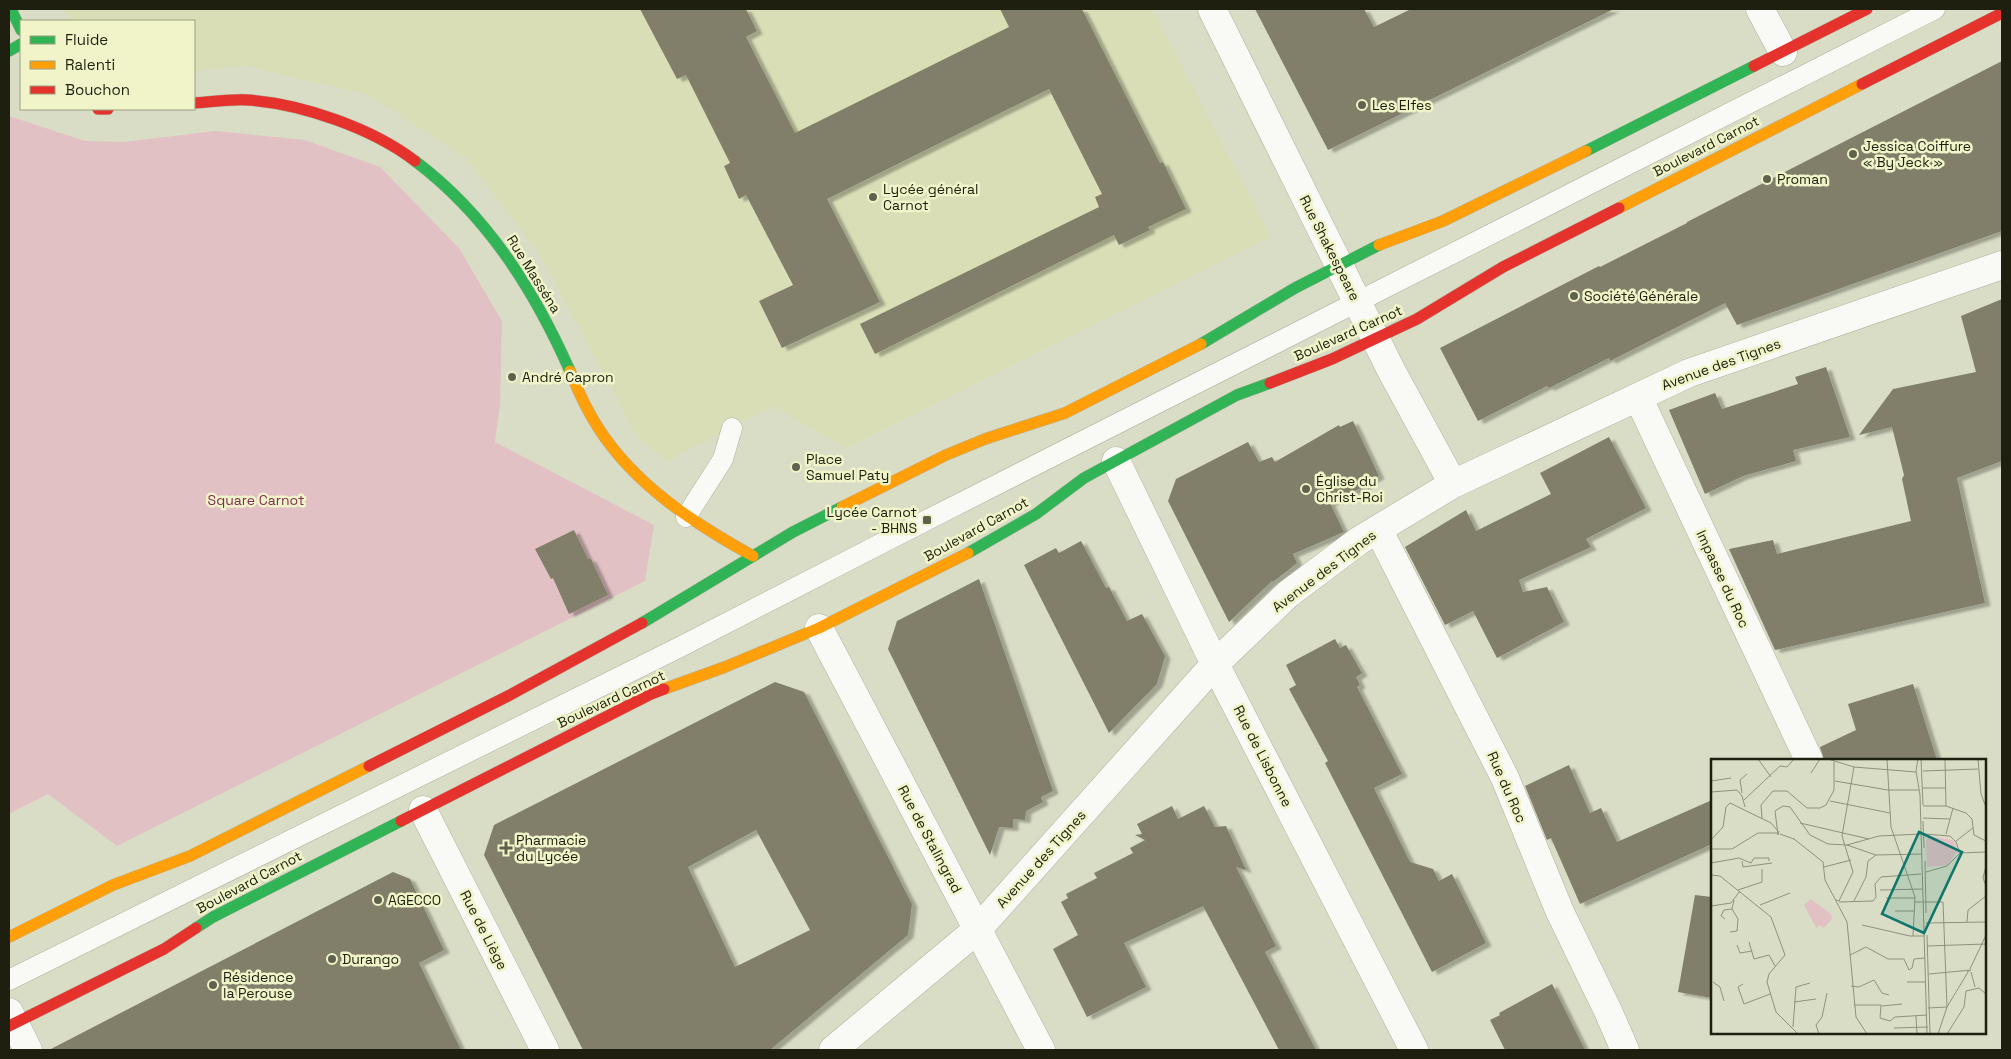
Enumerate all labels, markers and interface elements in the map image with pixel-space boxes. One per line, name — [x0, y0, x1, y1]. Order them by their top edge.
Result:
legend — [20, 20, 195, 110]
text: Fluide — [65, 30, 108, 49]
text: Ralenti — [65, 55, 115, 74]
text: Bouchon — [65, 80, 130, 99]
place label: Les Elfes — [1372, 96, 1432, 114]
marker: Les Elfes — [1356, 99, 1368, 111]
street label: Boulevard Carnot — [1650, 112, 1762, 180]
place label: Jessica Coiffure « By Jeck » — [1863, 137, 1971, 171]
marker: Jessica Coiffure « By Jeck » — [1847, 148, 1859, 160]
place label: Proman — [1777, 170, 1828, 188]
marker: Proman — [1761, 173, 1773, 185]
place label: Lycée général Carnot — [883, 180, 978, 214]
marker: Lycée général Carnot — [867, 191, 879, 203]
street label: Rue Shakespeare — [1296, 192, 1364, 304]
street label: Rue Masséna — [503, 231, 565, 317]
place label: Société Générale — [1584, 287, 1698, 305]
marker: Société Générale — [1568, 290, 1580, 302]
street label: Boulevard Carnot — [1291, 301, 1405, 365]
street label: Avenue des Tignes — [1659, 334, 1783, 394]
place label: André Capron — [522, 368, 614, 386]
marker: André Capron — [506, 371, 518, 383]
place label: Place Samuel Paty — [806, 450, 889, 484]
marker: Place Samuel Paty — [790, 461, 802, 473]
place label: Église du Christ-Roi — [1316, 472, 1383, 506]
marker: Église du Christ-Roi — [1300, 483, 1312, 495]
park label: Square Carnot — [208, 491, 304, 509]
street label: Boulevard Carnot — [921, 493, 1031, 565]
place label: Lycée Carnot - BHNS — [827, 503, 917, 537]
marker: Lycée Carnot - BHNS — [921, 514, 933, 526]
street label: Avenue des Tignes — [1268, 526, 1380, 616]
street label: Impasse du Roc — [1692, 527, 1754, 631]
street label: Boulevard Carnot — [554, 666, 668, 732]
street label: Rue de Lisbonne — [1230, 702, 1296, 810]
street label: Rue du Roc — [1483, 748, 1531, 826]
inset map — [1711, 759, 1986, 1034]
street label: Rue de Stalingrad — [894, 782, 966, 896]
street label: Avenue des Tignes — [992, 806, 1090, 912]
place label: Pharmacie du Lycée — [516, 831, 586, 865]
marker: Pharmacie du Lycée — [500, 842, 512, 854]
street label: Boulevard Carnot — [193, 847, 305, 917]
street label: Rue de Liège — [456, 887, 512, 973]
place label: AGECCO — [388, 891, 441, 909]
marker: AGECCO — [372, 894, 384, 906]
place label: Durango — [342, 950, 399, 968]
marker: Durango — [326, 953, 338, 965]
place label: Résidence la Perouse — [223, 968, 293, 1002]
marker: Résidence la Perouse — [207, 979, 219, 991]

